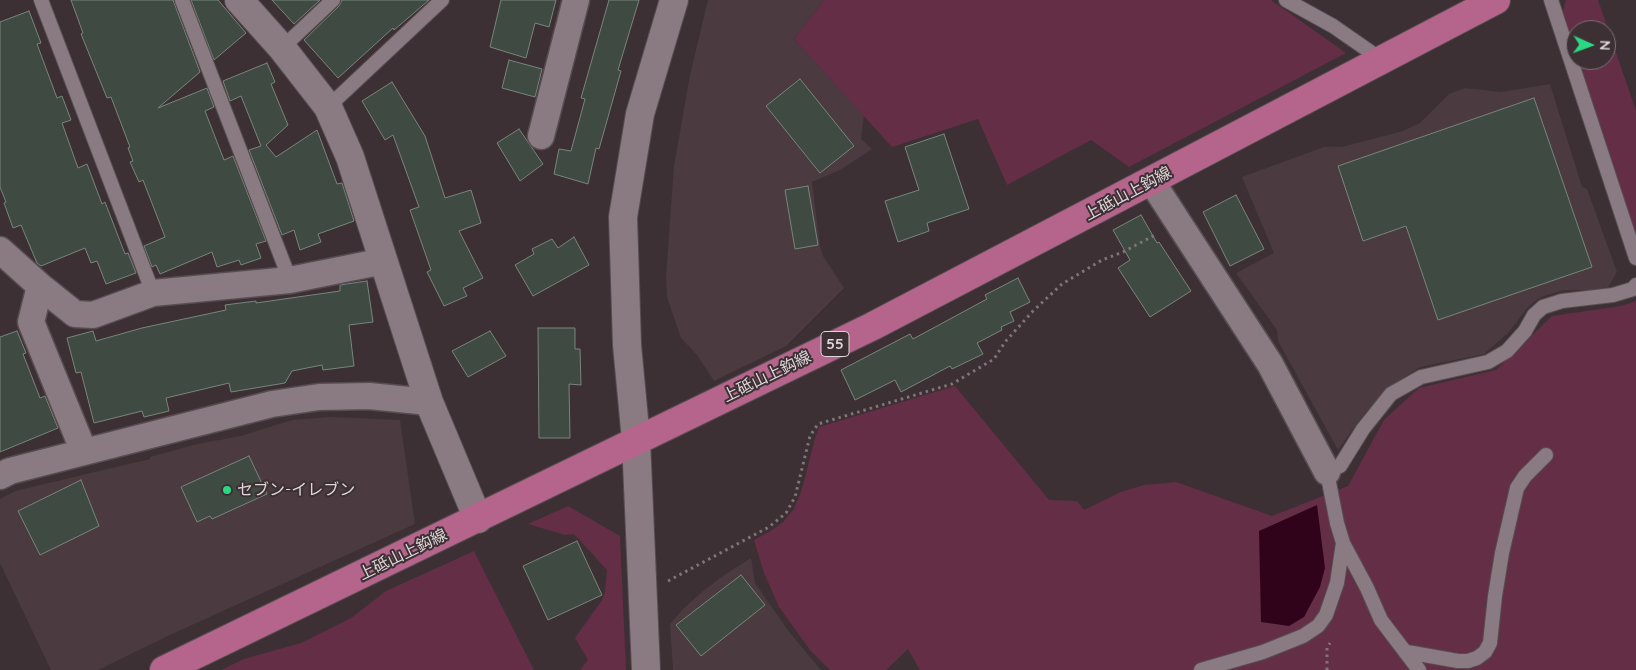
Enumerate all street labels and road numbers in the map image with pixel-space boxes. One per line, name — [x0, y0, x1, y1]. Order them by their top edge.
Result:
street label: 上砥山上鈎線 — [1081, 163, 1175, 225]
road number: 55 — [821, 332, 849, 356]
street label: 上砥山上鈎線 — [720, 347, 814, 407]
street label: 上砥山上鈎線 — [356, 525, 450, 585]

